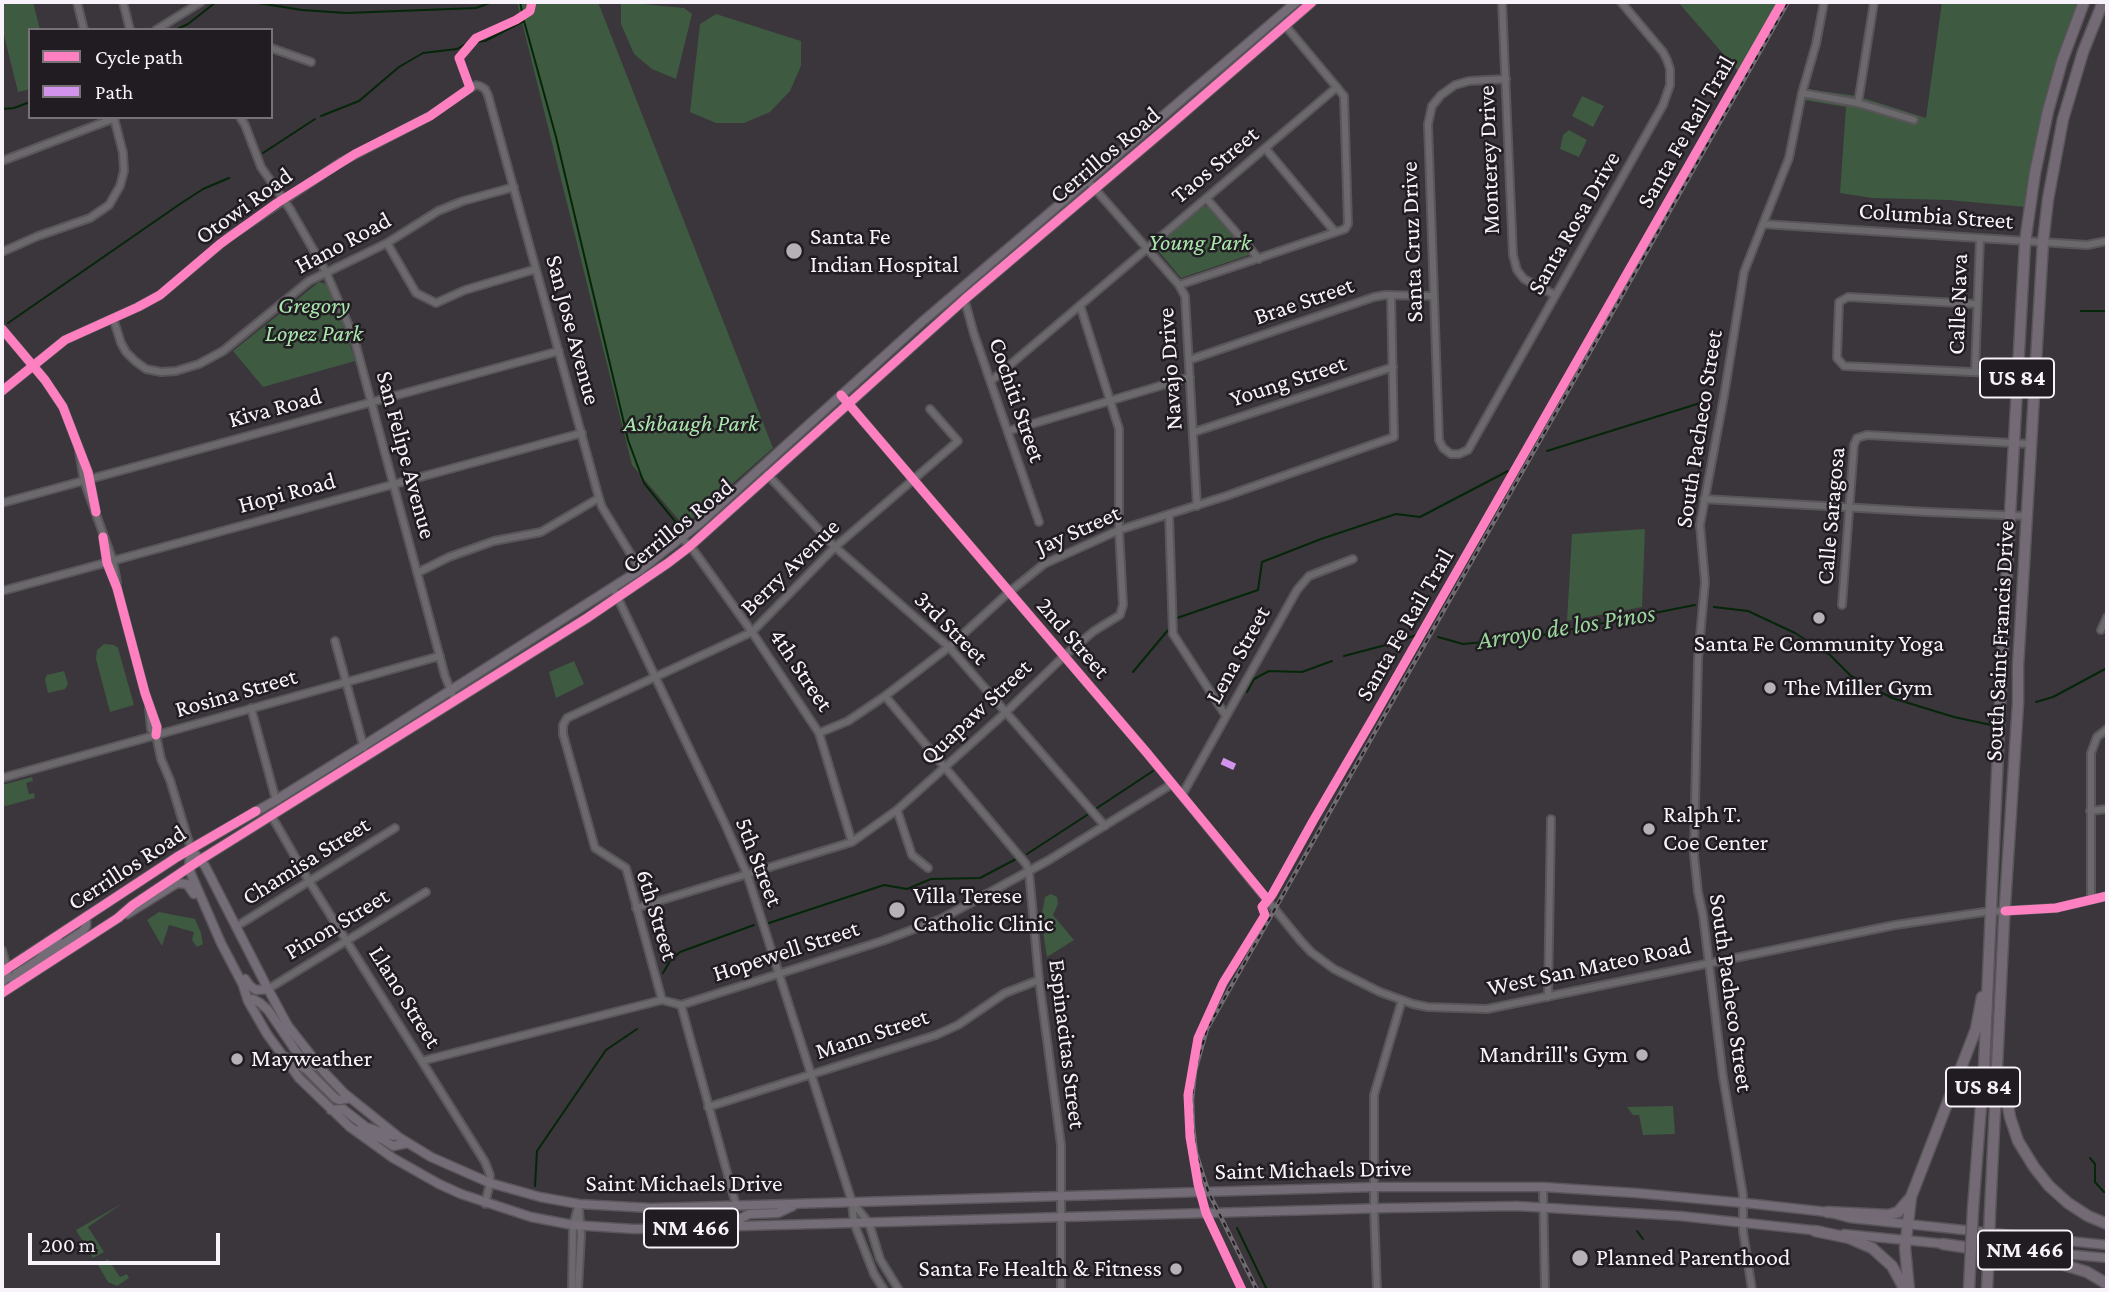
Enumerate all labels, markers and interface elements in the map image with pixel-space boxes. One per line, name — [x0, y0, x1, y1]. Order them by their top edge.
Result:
legend — [28, 28, 273, 119]
text: Cycle path — [95, 45, 183, 69]
street label: Santa Fe Rail Trail — [1631, 51, 1741, 213]
text: Path — [95, 80, 133, 104]
street label: Monterey Drive — [1472, 85, 1506, 235]
street label: Cerrillos Road — [1044, 101, 1166, 209]
street label: Taos Street — [1165, 120, 1265, 210]
street label: Santa Rosa Drive — [1521, 146, 1627, 300]
street label: Otowi Road — [190, 161, 298, 251]
street label: Santa Cruz Drive — [1395, 161, 1429, 323]
street label: Columbia Street — [1858, 196, 2014, 236]
street label: Hano Road — [290, 206, 396, 280]
place label: Santa Fe Indian Hospital — [810, 223, 959, 279]
park label: Young Park — [1149, 229, 1251, 257]
marker: Santa Fe Indian Hospital — [784, 241, 804, 261]
street label: San Jose Avenue — [539, 252, 607, 408]
street label: Calle Nava — [1942, 253, 1974, 355]
street label: Brae Street — [1250, 271, 1358, 331]
park label: Gregory Lopez Park — [265, 292, 363, 348]
street label: Navajo Drive — [1151, 307, 1189, 431]
street label: South Pacheco Street — [1669, 328, 1729, 530]
street label: Cochiti Street — [982, 334, 1052, 466]
street label: Young Street — [1226, 349, 1350, 413]
road number: US 84 — [1980, 358, 2054, 398]
street label: San Felipe Avenue — [370, 368, 442, 542]
street label: Kiva Road — [225, 382, 325, 434]
park label: Ashbaugh Park — [624, 410, 758, 438]
street label: Calle Saragosa — [1811, 446, 1851, 586]
street label: Hopi Road — [235, 466, 339, 520]
street label: Cerrillos Road — [616, 472, 740, 580]
street label: Jay Street — [1031, 499, 1125, 561]
street label: Berry Avenue — [734, 513, 846, 621]
street label: South Saint Francis Drive — [1979, 520, 2021, 762]
street label: Santa Fe Rail Trail — [1350, 544, 1460, 706]
street label: 3rd Street — [908, 585, 994, 671]
street label: 2nd Street — [1030, 592, 1116, 684]
water label: Arroyo de los Pinos — [1475, 598, 1657, 656]
street label: Lena Street — [1199, 601, 1277, 709]
marker: Santa Fe Community Yoga — [1811, 610, 1827, 626]
street label: 4th Street — [763, 623, 839, 717]
place label: Santa Fe Community Yoga — [1694, 630, 1944, 658]
street label: Quapaw Street — [914, 653, 1038, 771]
street label: Rosina Street — [172, 662, 300, 724]
place label: The Miller Gym — [1784, 674, 1933, 702]
marker: The Miller Gym — [1762, 680, 1778, 696]
place label: Ralph T. Coe Center — [1663, 801, 1768, 857]
street label: Chamisa Street — [237, 810, 375, 912]
street label: 5th Street — [729, 814, 789, 910]
street label: Cerrillos Road — [63, 819, 191, 917]
marker: Ralph T. Coe Center — [1641, 821, 1657, 837]
street label: 6th Street — [630, 866, 684, 964]
street label: Pinon Street — [280, 882, 394, 966]
place label: Villa Terese Catholic Clinic — [913, 882, 1054, 938]
street label: South Pacheco Street — [1703, 892, 1759, 1094]
marker: Villa Terese Catholic Clinic — [887, 900, 907, 920]
street label: Hopewell Street — [709, 914, 863, 988]
street label: West San Mateo Road — [1484, 931, 1694, 1003]
street label: Llano Street — [362, 941, 448, 1053]
street label: Espinacitas Street — [1042, 958, 1092, 1130]
street label: Mann Street — [812, 1002, 932, 1066]
place label: Mandrill's Gym — [1479, 1041, 1628, 1069]
place label: Mayweather — [251, 1045, 372, 1073]
marker: Mandrill's Gym — [1634, 1047, 1650, 1063]
marker: Mayweather — [229, 1051, 245, 1067]
road number: US 84 — [1946, 1068, 2020, 1106]
street label: Saint Michaels Drive — [1214, 1154, 1412, 1186]
street label: Saint Michaels Drive — [586, 1170, 782, 1198]
road number: NM 466 — [644, 1208, 738, 1247]
scale bar — [32, 1218, 224, 1262]
road number: NM 466 — [1978, 1231, 2072, 1270]
text: 200 m — [41, 1233, 96, 1257]
place label: Planned Parenthood — [1596, 1244, 1790, 1272]
marker: Planned Parenthood — [1570, 1248, 1590, 1268]
place label: Santa Fe Health & Fitness — [919, 1255, 1162, 1283]
marker: Santa Fe Health & Fitness — [1168, 1261, 1184, 1277]

